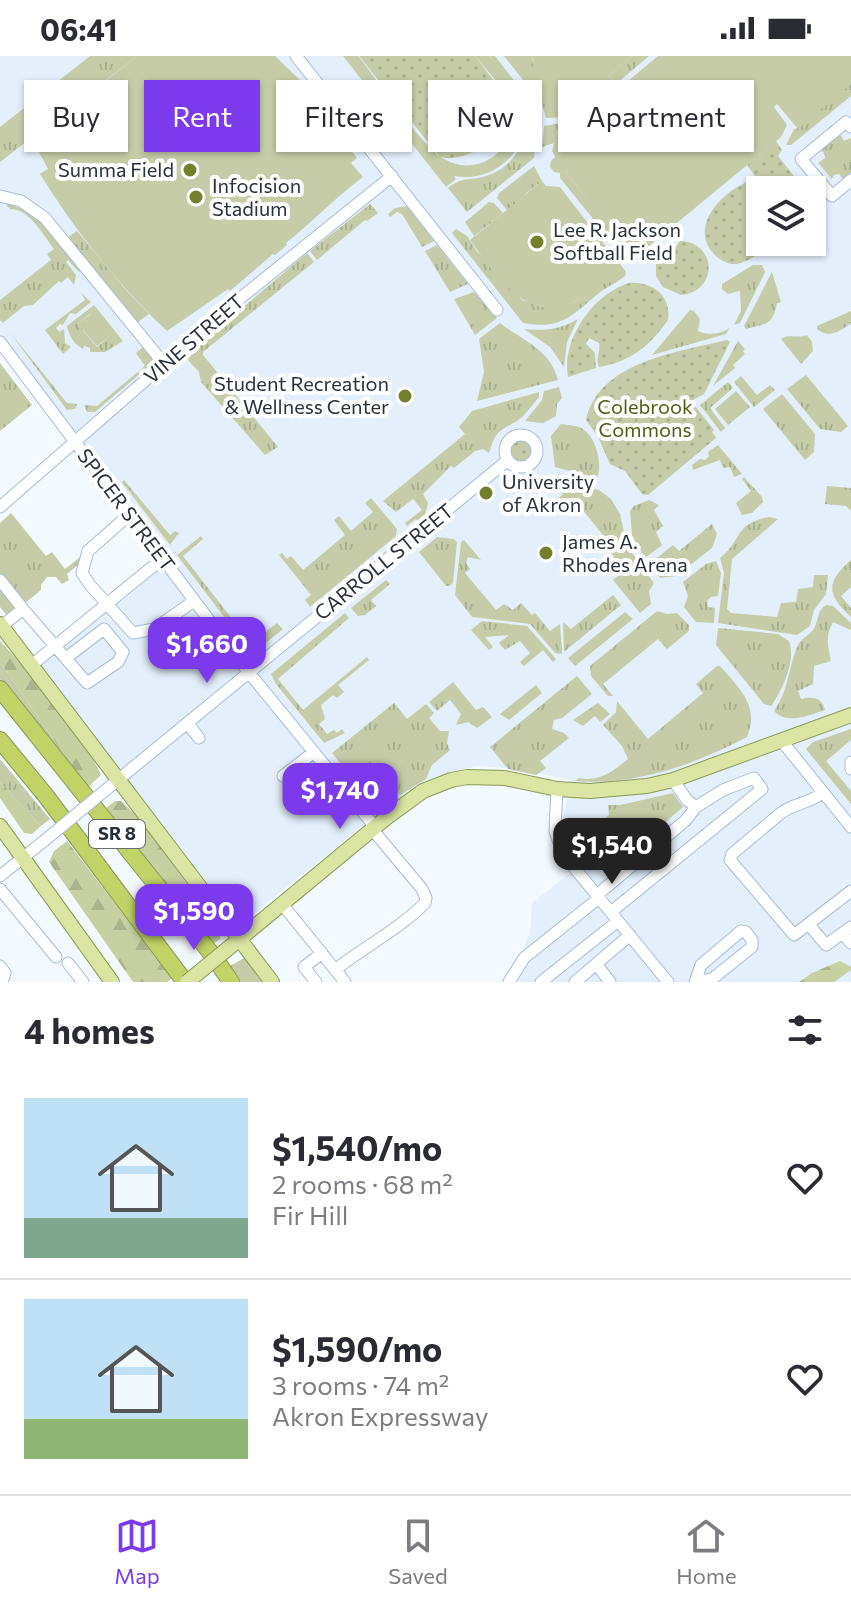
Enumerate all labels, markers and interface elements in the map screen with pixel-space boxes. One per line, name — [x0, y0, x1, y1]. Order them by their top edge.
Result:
text: 06:41 — [40, 10, 117, 47]
chip: Buy — [24, 80, 128, 152]
chip: Rent — [144, 80, 260, 152]
chip: Filters — [276, 80, 412, 152]
chip: New — [428, 80, 542, 152]
chip: Apartment — [558, 80, 754, 152]
place label: Summa Field — [58, 157, 174, 181]
marker: Summa Field — [181, 161, 199, 179]
place label: Infocision Stadium — [212, 173, 301, 220]
map controls — [746, 176, 826, 256]
button: layers — [746, 176, 826, 256]
marker: Infocision Stadium — [187, 188, 205, 206]
place label: Lee R. Jackson Softball Field — [553, 217, 681, 264]
marker: Lee R. Jackson Softball Field — [528, 233, 546, 251]
street label: VINE STREET — [139, 288, 248, 388]
place label: Student Recreation & Wellness Center — [214, 371, 389, 418]
marker: Student Recreation & Wellness Center — [396, 387, 414, 405]
park label: Colebrook Commons — [597, 394, 693, 441]
street label: SPICER STREET — [73, 444, 181, 575]
place label: University of Akron — [502, 469, 594, 516]
marker: University of Akron — [477, 484, 495, 502]
street label: CARROLL STREET — [309, 498, 458, 624]
place label: James A. Rhodes Arena — [562, 529, 688, 576]
marker: James A. Rhodes Arena — [537, 544, 555, 562]
pin: $1,660 — [142, 617, 272, 685]
text: $1,660 — [166, 627, 248, 658]
pin: $1,740 — [275, 763, 405, 831]
text: $1,740 — [301, 773, 379, 804]
pin: $1,540 — [547, 818, 677, 886]
road number: SR 8 — [89, 820, 145, 848]
text: $1,540 — [571, 828, 653, 859]
pin: $1,590 — [129, 884, 259, 952]
text: $1,590 — [153, 894, 235, 925]
icon: filters — [783, 1008, 827, 1052]
text: 4 homes — [24, 1009, 155, 1051]
text: $1,540/mo — [272, 1126, 442, 1168]
icon: home — [88, 1130, 184, 1226]
icon: heart — [783, 1156, 827, 1200]
text: 2 rooms · 68 m² — [272, 1168, 453, 1199]
text: Fir Hill — [272, 1199, 348, 1230]
text: $1,590/mo — [272, 1327, 442, 1369]
icon: home — [88, 1331, 184, 1427]
icon: heart — [783, 1357, 827, 1401]
text: 3 rooms · 74 m² — [272, 1369, 449, 1400]
text: Akron Expressway — [272, 1400, 488, 1431]
tab: Map — [114, 1514, 160, 1589]
tab: Saved — [388, 1514, 448, 1589]
tab: Home — [676, 1514, 737, 1589]

